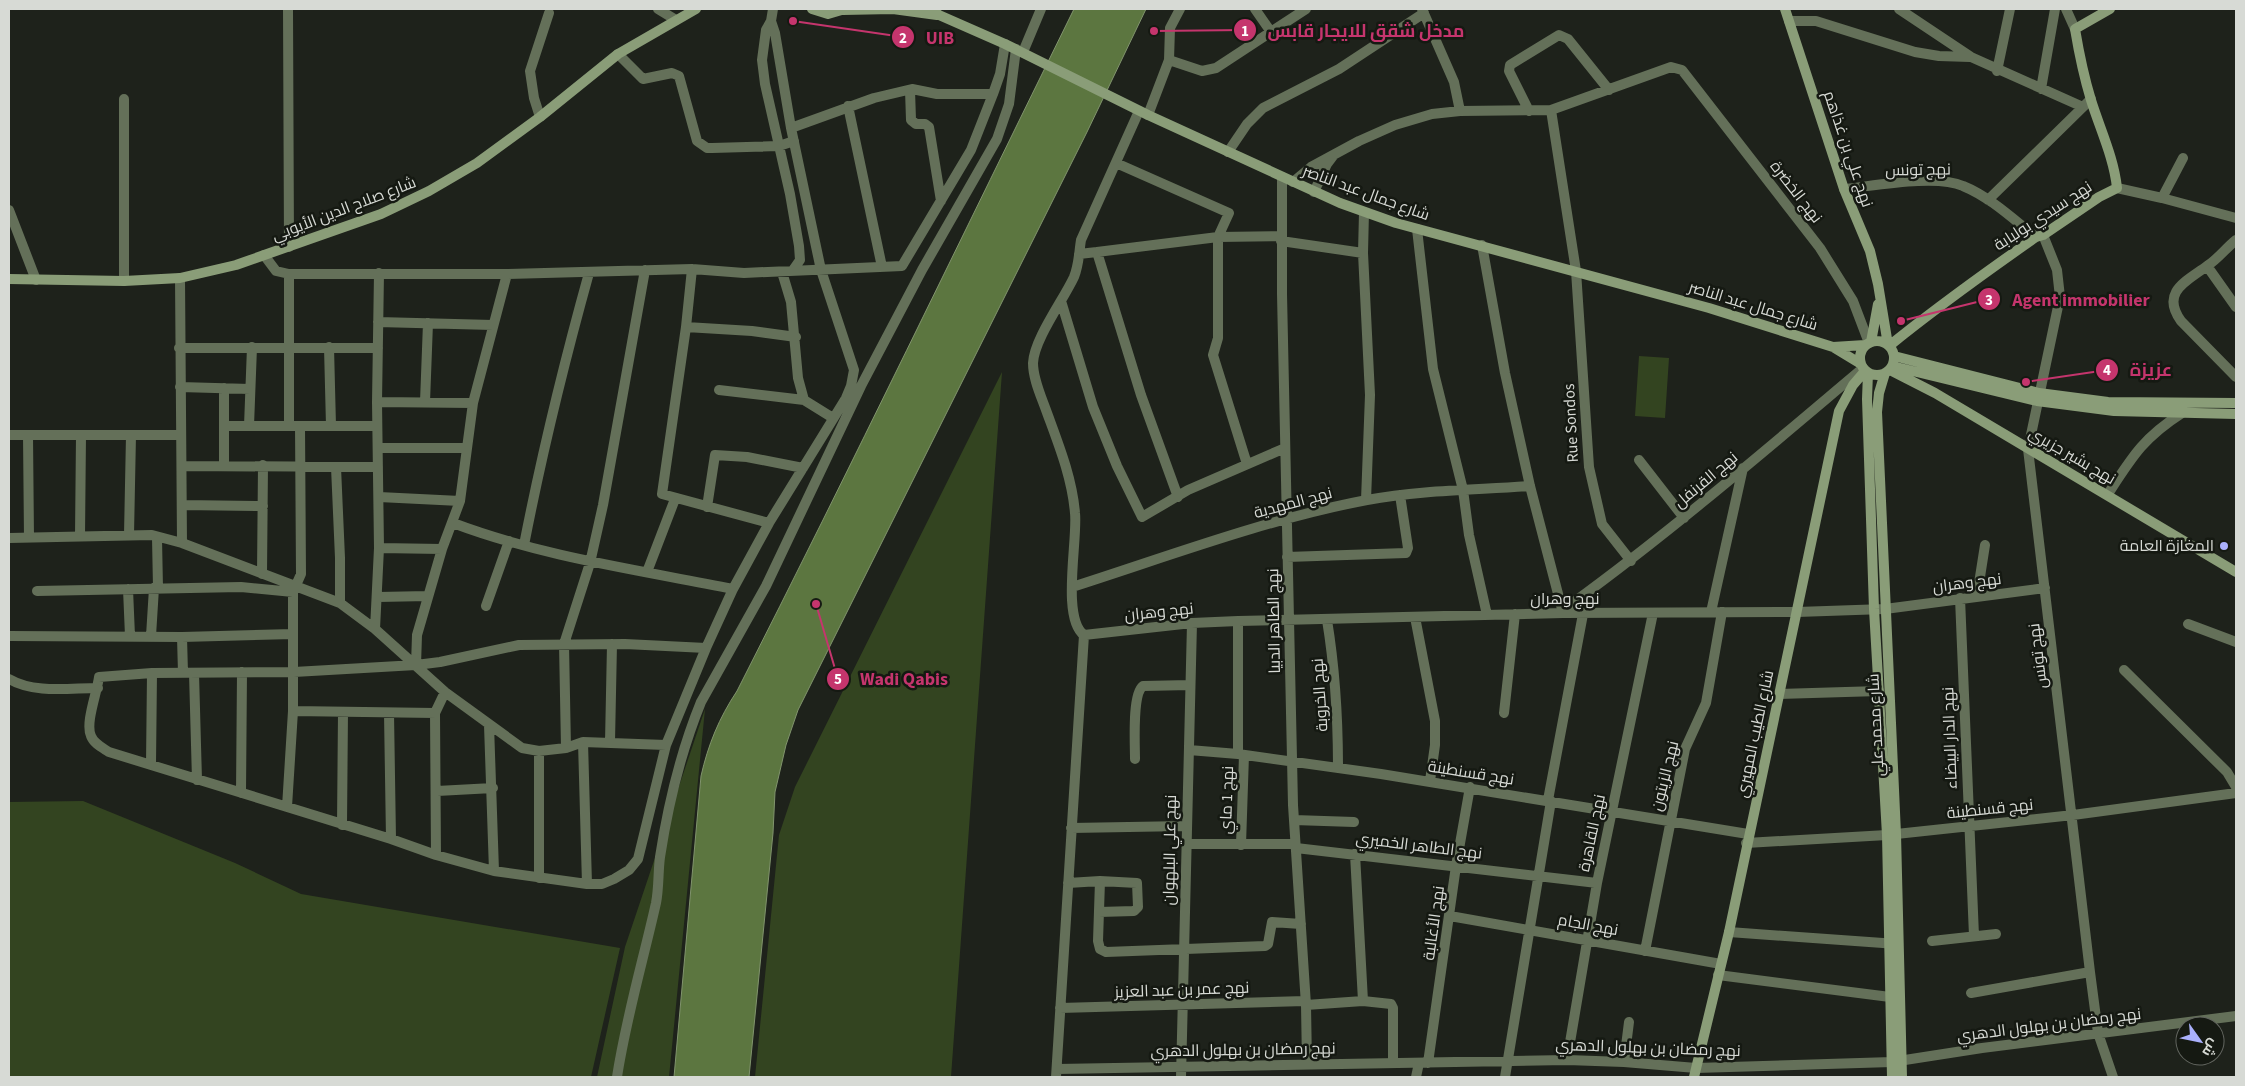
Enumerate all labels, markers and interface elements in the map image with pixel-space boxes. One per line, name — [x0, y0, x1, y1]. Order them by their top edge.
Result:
callout: مدخل شقق للايجار قابس — [1232, 14, 1474, 47]
text: مدخل شقق للايجار قابس — [1268, 19, 1464, 44]
callout: UIB — [891, 21, 964, 54]
text: 1 — [1241, 21, 1249, 42]
text: UIB — [926, 26, 954, 51]
text: 2 — [899, 28, 907, 49]
street label: نهج علي بن غذاهم — [1816, 88, 1878, 211]
street label: نهج الخضرة — [1765, 156, 1827, 228]
street label: نهج تونس — [1885, 158, 1951, 182]
street label: شارع جمال عبد الناصر — [1298, 159, 1433, 226]
street label: شارع صلاح الدين الأيوبي — [269, 171, 420, 249]
street label: نهج سيدي بولبابة — [1990, 176, 2097, 258]
street label: شارع جمال عبد الناصر — [1685, 276, 1820, 336]
callout: Agent immobilier — [1977, 283, 2159, 316]
text: Agent immobilier — [2011, 288, 2151, 313]
text: 3 — [1985, 290, 1993, 311]
callout: عزيزة — [2095, 353, 2182, 386]
text: عزيزة — [2130, 358, 2172, 383]
text: 4 — [2103, 360, 2111, 381]
street label: Rue Sondos — [1558, 383, 1584, 463]
street label: نهج بشير جزيري — [2023, 422, 2120, 492]
street label: نهج القرنفل — [1669, 447, 1743, 513]
street label: نهج المهدية — [1251, 482, 1335, 524]
place label: المغازة العامة — [2120, 535, 2214, 557]
marker: المغازة العامة — [2218, 540, 2230, 552]
street label: نهج الطاهر الدبيا — [1262, 568, 1286, 674]
street label: نهج وهران — [1931, 568, 2003, 598]
street label: نهج وهران — [1530, 588, 1600, 610]
street label: نهج وهران — [1123, 597, 1195, 627]
street label: نهج تونس — [2023, 622, 2053, 690]
street label: نهج الخروبة — [1306, 658, 1334, 732]
callout: Wadi Qabis — [826, 662, 958, 695]
text: Wadi Qabis — [860, 667, 948, 692]
street label: شارع الطيب المهيري — [1731, 668, 1781, 800]
text: 5 — [834, 669, 842, 690]
street label: شارع محمد علي — [1862, 673, 1892, 777]
street label: نهج الدار البيضاء — [1937, 687, 1963, 789]
street label: نهج الزيتون — [1646, 739, 1684, 813]
street label: نهج قسنطينة — [1426, 755, 1516, 791]
street label: نهج 1 ماي — [1215, 765, 1241, 835]
street label: نهج القاهرة — [1573, 792, 1611, 874]
street label: نهج علي البلهوان — [1158, 794, 1184, 906]
street label: نهج قسنطينة — [1946, 794, 2034, 824]
street label: نهج الطاهر الخميري — [1354, 827, 1483, 867]
street label: نهج الأغالبة — [1418, 884, 1450, 962]
street label: نهج الجام — [1556, 909, 1620, 941]
street label: نهج عمر بن عبد العزيز — [1113, 977, 1250, 1003]
street label: نهج رمضان بن بهلول الدهري — [1956, 1003, 2143, 1049]
north arrow — [2175, 1016, 2225, 1066]
street label: نهج رمضان بن بهلول الدهري — [1555, 1034, 1741, 1064]
text: ش — [2197, 1035, 2223, 1061]
street label: نهج رمضان بن بهلول الدهري — [1150, 1037, 1336, 1065]

